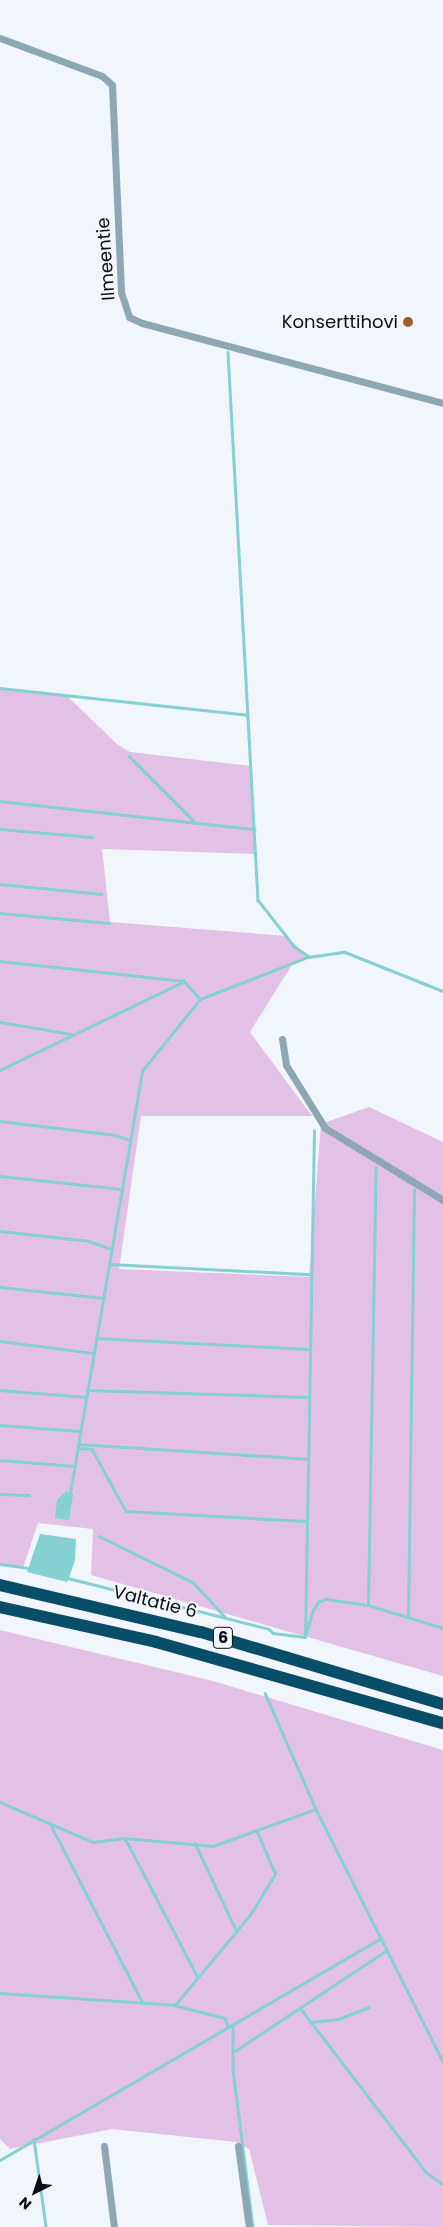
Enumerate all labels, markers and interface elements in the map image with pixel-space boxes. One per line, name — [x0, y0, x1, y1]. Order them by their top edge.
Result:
street label: Ilmeentie — [92, 217, 120, 301]
place label: Konserttihovi — [282, 311, 398, 333]
marker: Konserttihovi — [402, 316, 414, 328]
street label: Valtatie 6 — [111, 1581, 199, 1623]
road number: 6 — [212, 1625, 234, 1652]
north arrow — [10, 2167, 60, 2217]
text: N — [15, 2192, 36, 2214]

